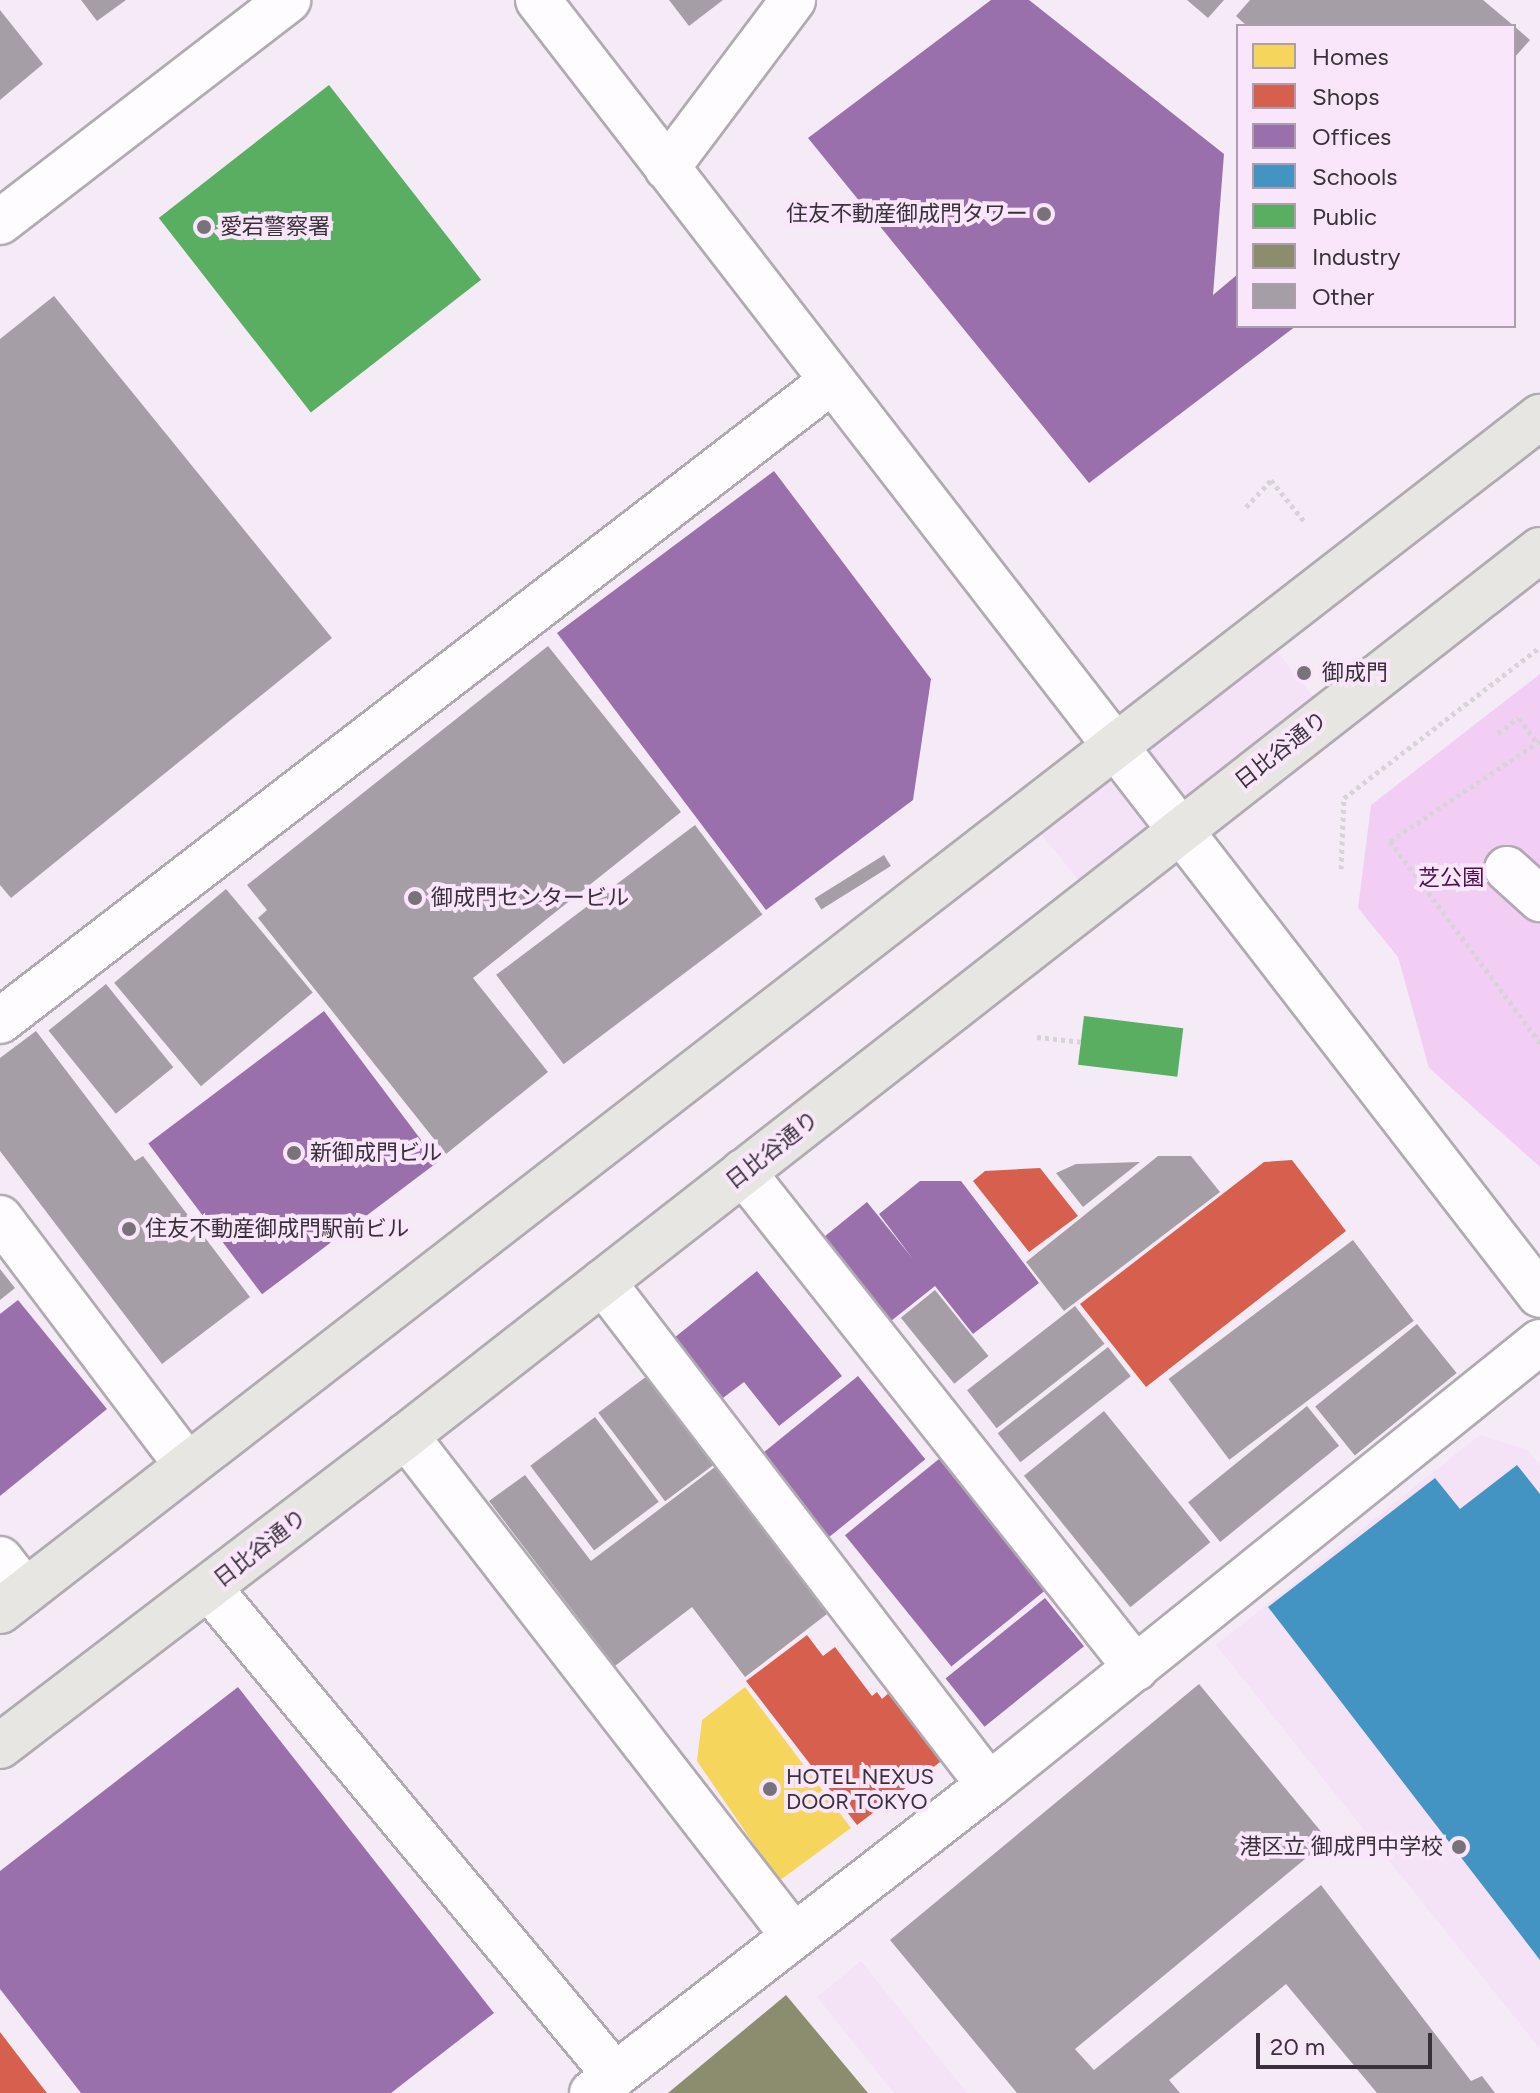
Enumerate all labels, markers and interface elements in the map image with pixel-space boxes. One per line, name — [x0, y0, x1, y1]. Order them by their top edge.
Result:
legend — [1236, 24, 1516, 328]
text: Homes — [1312, 42, 1389, 71]
text: Shops — [1312, 82, 1379, 111]
text: Offices — [1312, 122, 1391, 151]
text: Schools — [1312, 162, 1397, 191]
place label: 住友不動産御成門タワー — [786, 201, 1028, 227]
text: Public — [1312, 202, 1377, 231]
marker: 住友不動産御成門タワー — [1035, 205, 1053, 223]
place label: 愛宕警察署 — [220, 214, 330, 240]
marker: 愛宕警察署 — [195, 218, 213, 236]
text: Industry — [1312, 242, 1400, 271]
text: Other — [1312, 282, 1374, 311]
place label: 御成門 — [1322, 660, 1388, 686]
marker: 御成門 — [1293, 662, 1315, 684]
street label: 日比谷通り — [1230, 706, 1332, 794]
park label: 芝公園 — [1418, 865, 1484, 891]
place label: 御成門センタービル — [431, 885, 629, 911]
marker: 御成門センタービル — [406, 889, 424, 907]
street label: 日比谷通り — [721, 1106, 823, 1194]
place label: 新御成門ビル — [310, 1140, 442, 1166]
marker: 新御成門ビル — [285, 1144, 303, 1162]
place label: 住友不動産御成門駅前ビル — [145, 1216, 409, 1242]
marker: 住友不動産御成門駅前ビル — [120, 1220, 138, 1238]
street label: 日比谷通り — [209, 1504, 311, 1592]
place label: HOTEL NEXUS DOOR TOKYO — [786, 1763, 934, 1814]
marker: HOTEL NEXUS DOOR TOKYO — [761, 1780, 779, 1798]
place label: 港区立 御成門中学校 — [1240, 1834, 1443, 1860]
marker: 港区立 御成門中学校 — [1450, 1838, 1468, 1856]
scale bar — [1260, 2017, 1436, 2067]
text: 20 m — [1270, 2032, 1325, 2061]

